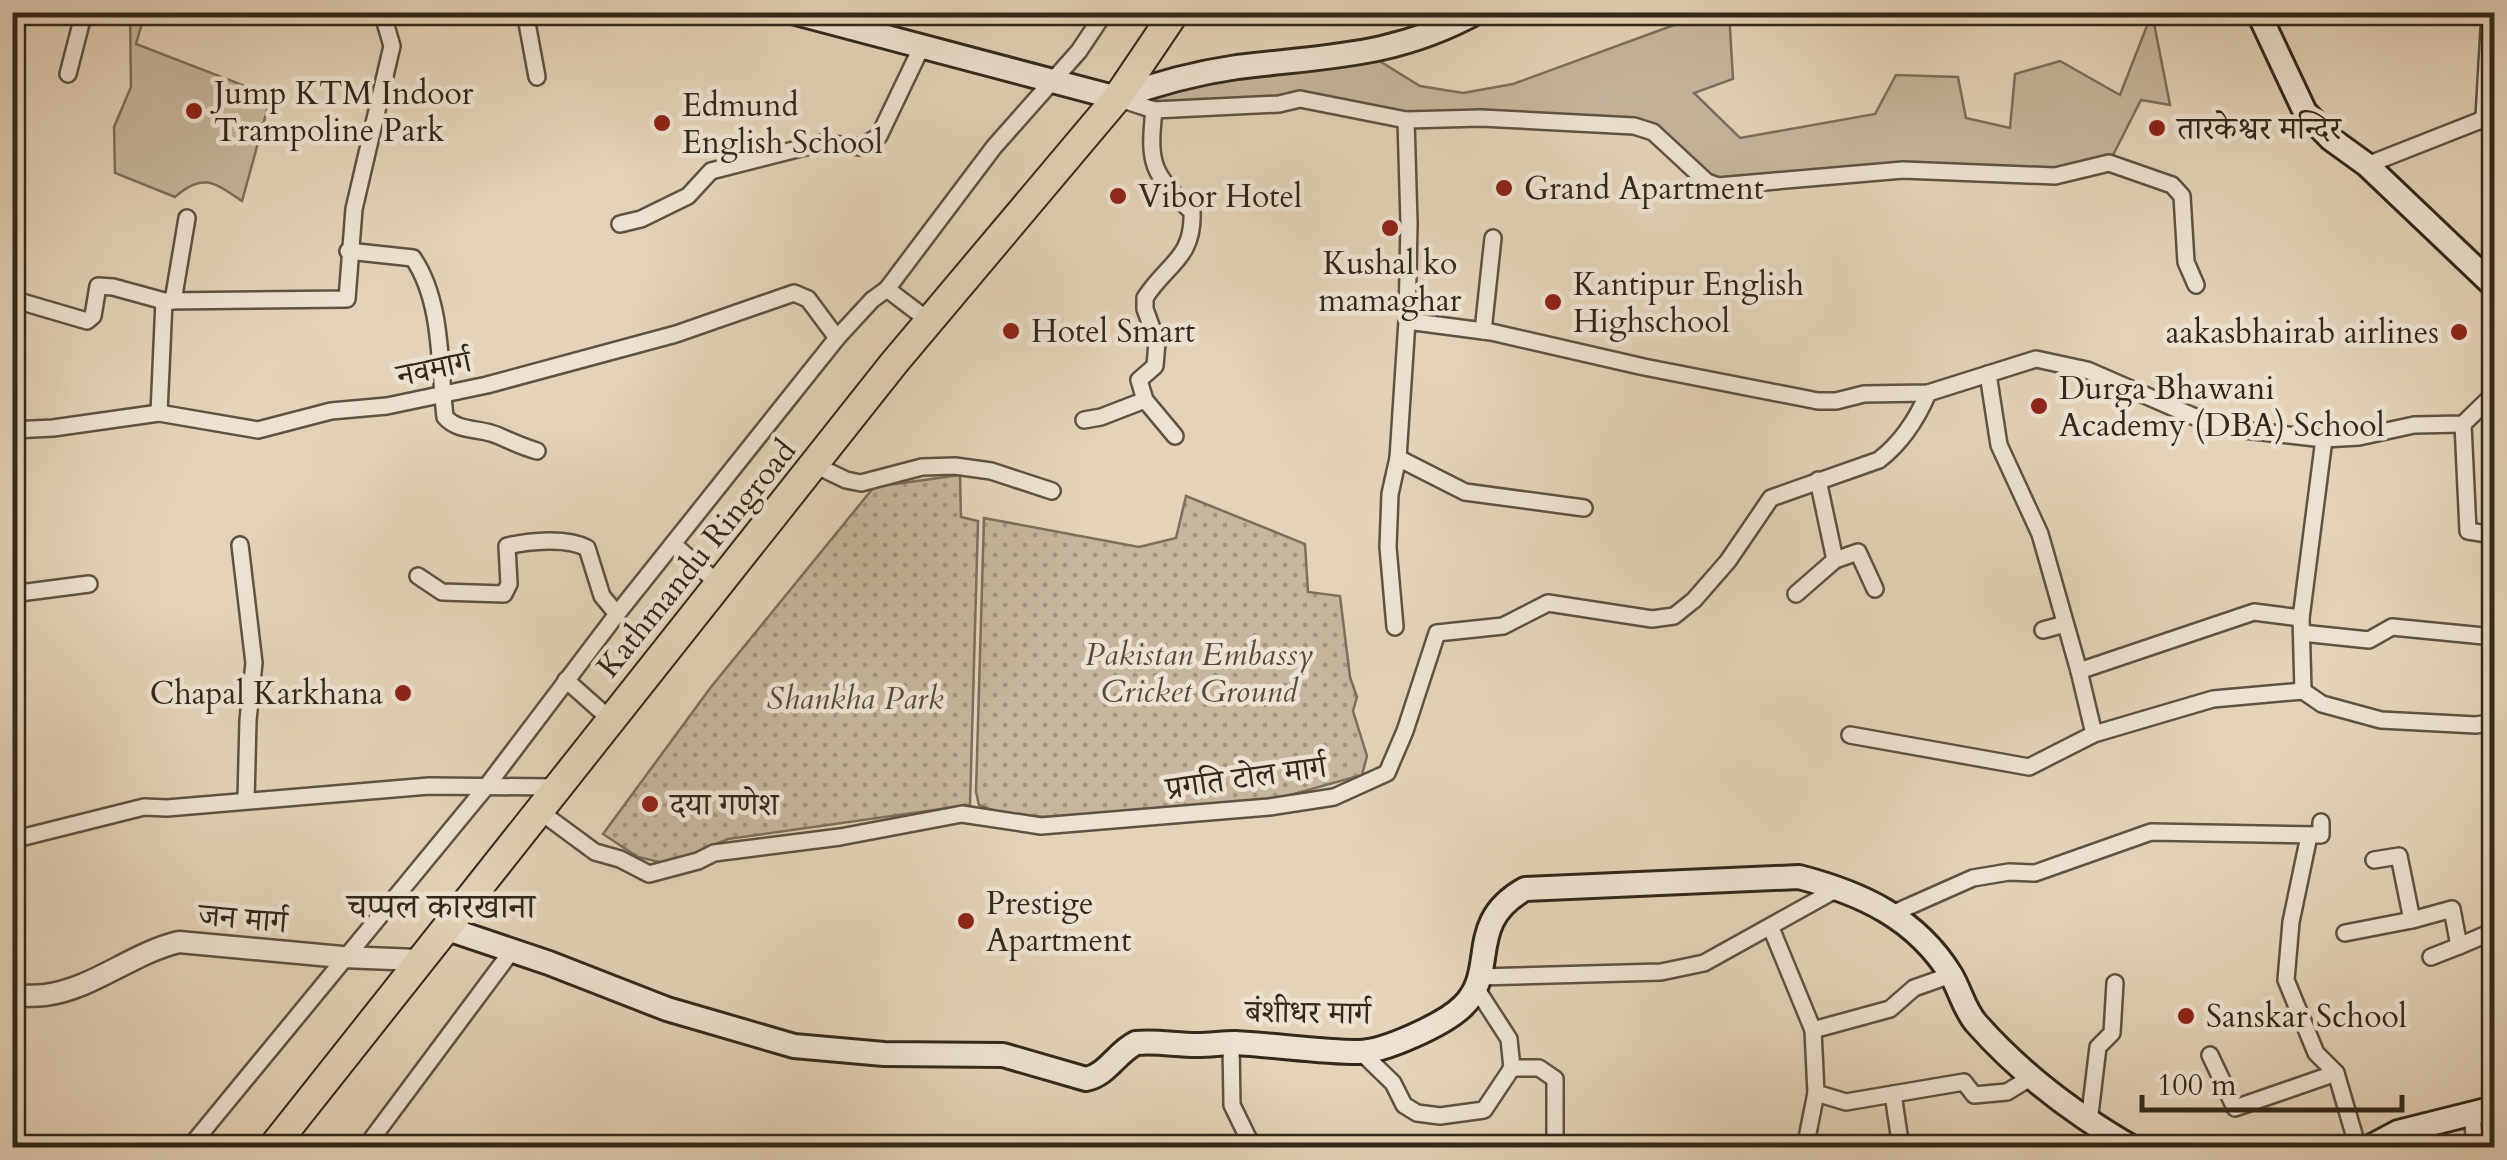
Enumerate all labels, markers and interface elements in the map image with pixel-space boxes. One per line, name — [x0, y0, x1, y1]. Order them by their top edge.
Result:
place label: Jump KTM Indoor Trampoline Park — [210, 72, 474, 153]
place label: Edmund English School — [682, 84, 883, 165]
marker: Jump KTM Indoor Trampoline Park — [183, 100, 205, 122]
place label: तारकेश्वर मन्दिर — [2175, 107, 2343, 151]
marker: Edmund English School — [651, 112, 673, 134]
marker: तारकेश्वर मन्दिर — [2146, 117, 2168, 139]
place label: Grand Apartment — [1524, 167, 1764, 211]
place label: Vibor Hotel — [1138, 175, 1302, 219]
marker: Grand Apartment — [1493, 177, 1515, 199]
marker: Vibor Hotel — [1107, 185, 1129, 207]
marker: Kushal ko mamaghar — [1379, 217, 1401, 239]
place label: Kushal ko mamaghar — [1319, 242, 1462, 323]
place label: Kantipur English Highschool — [1573, 263, 1805, 344]
marker: Kantipur English Highschool — [1542, 291, 1564, 313]
place label: Hotel Smart — [1031, 310, 1195, 354]
place label: aakasbhairab airlines — [2166, 311, 2439, 355]
marker: Hotel Smart — [1000, 320, 1022, 342]
marker: aakasbhairab airlines — [2448, 321, 2470, 343]
street label: नवमार्ग — [391, 339, 478, 399]
place label: Durga Bhawani Academy (DBA) School — [2059, 367, 2385, 448]
marker: Durga Bhawani Academy (DBA) School — [2028, 395, 2050, 417]
street label: Kathmandu Ringroad — [587, 430, 807, 687]
park label: Pakistan Embassy Cricket Ground — [1085, 633, 1313, 714]
place label: Chapal Karkhana — [150, 672, 383, 716]
park label: Shankha Park — [766, 677, 944, 721]
marker: Chapal Karkhana — [392, 682, 414, 704]
street label: प्रगति टोल मार्ग — [1161, 745, 1331, 811]
place label: दया गणेश — [668, 783, 780, 827]
marker: दया गणेश — [639, 793, 661, 815]
place label: Prestige Apartment — [986, 882, 1131, 963]
district label: चप्पल कारखाना — [345, 883, 538, 931]
street label: जन मार्ग — [195, 893, 291, 945]
marker: Prestige Apartment — [955, 910, 977, 932]
street label: बंशीधर मार्ग — [1243, 990, 1373, 1036]
place label: Sanskar School — [2206, 995, 2407, 1039]
marker: Sanskar School — [2175, 1005, 2197, 1027]
scale bar — [2142, 1050, 2402, 1112]
text: 100 m — [2157, 1065, 2237, 1106]

